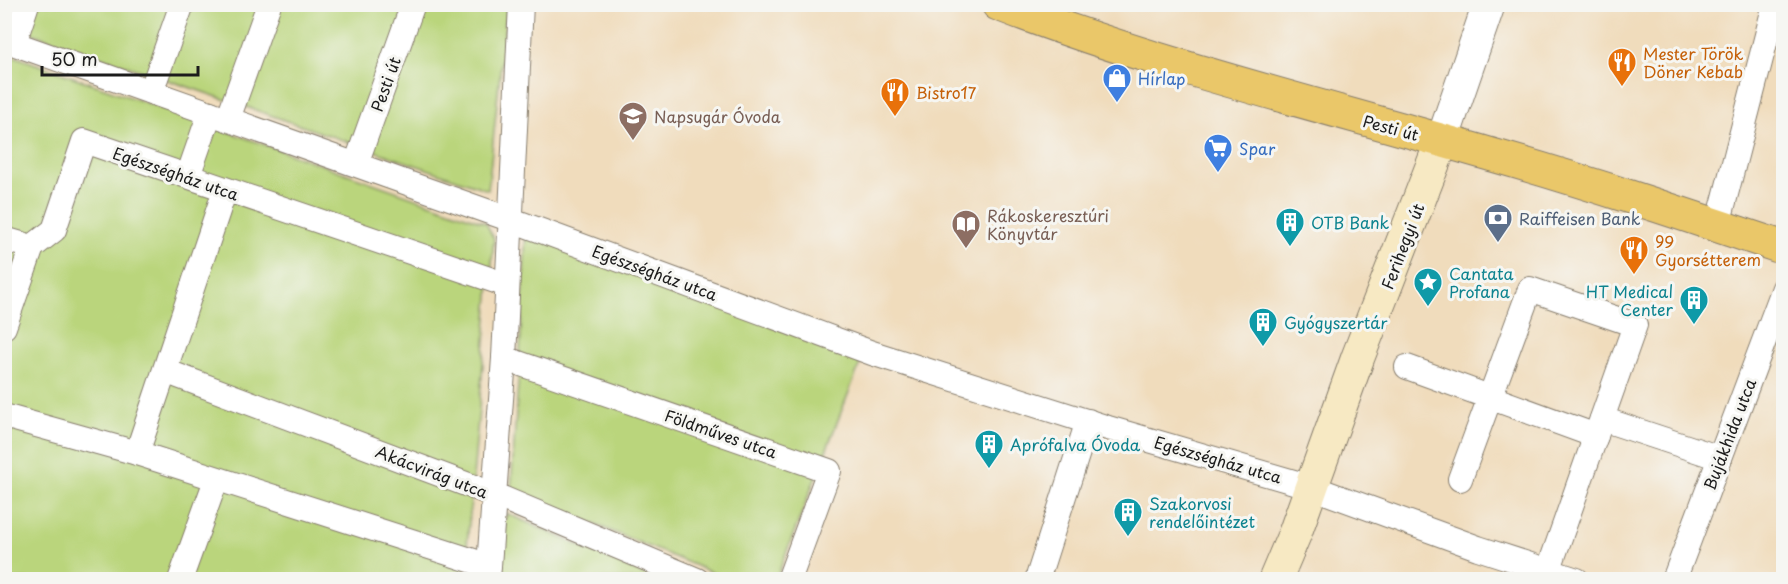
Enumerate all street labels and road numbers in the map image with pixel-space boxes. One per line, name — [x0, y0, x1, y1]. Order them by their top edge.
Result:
street label: Pesti út — [364, 53, 406, 115]
street label: Pesti út — [1360, 108, 1422, 146]
street label: Egészségház utca — [110, 140, 242, 206]
street label: Ferihegyi út — [1375, 199, 1430, 292]
street label: Egészségház utca — [589, 238, 721, 306]
street label: Bujákhida utca — [1697, 375, 1761, 493]
street label: Földműves utca — [662, 403, 780, 463]
street label: Egészségház utca — [1151, 429, 1285, 489]
street label: Akácvirág utca — [372, 439, 492, 503]

